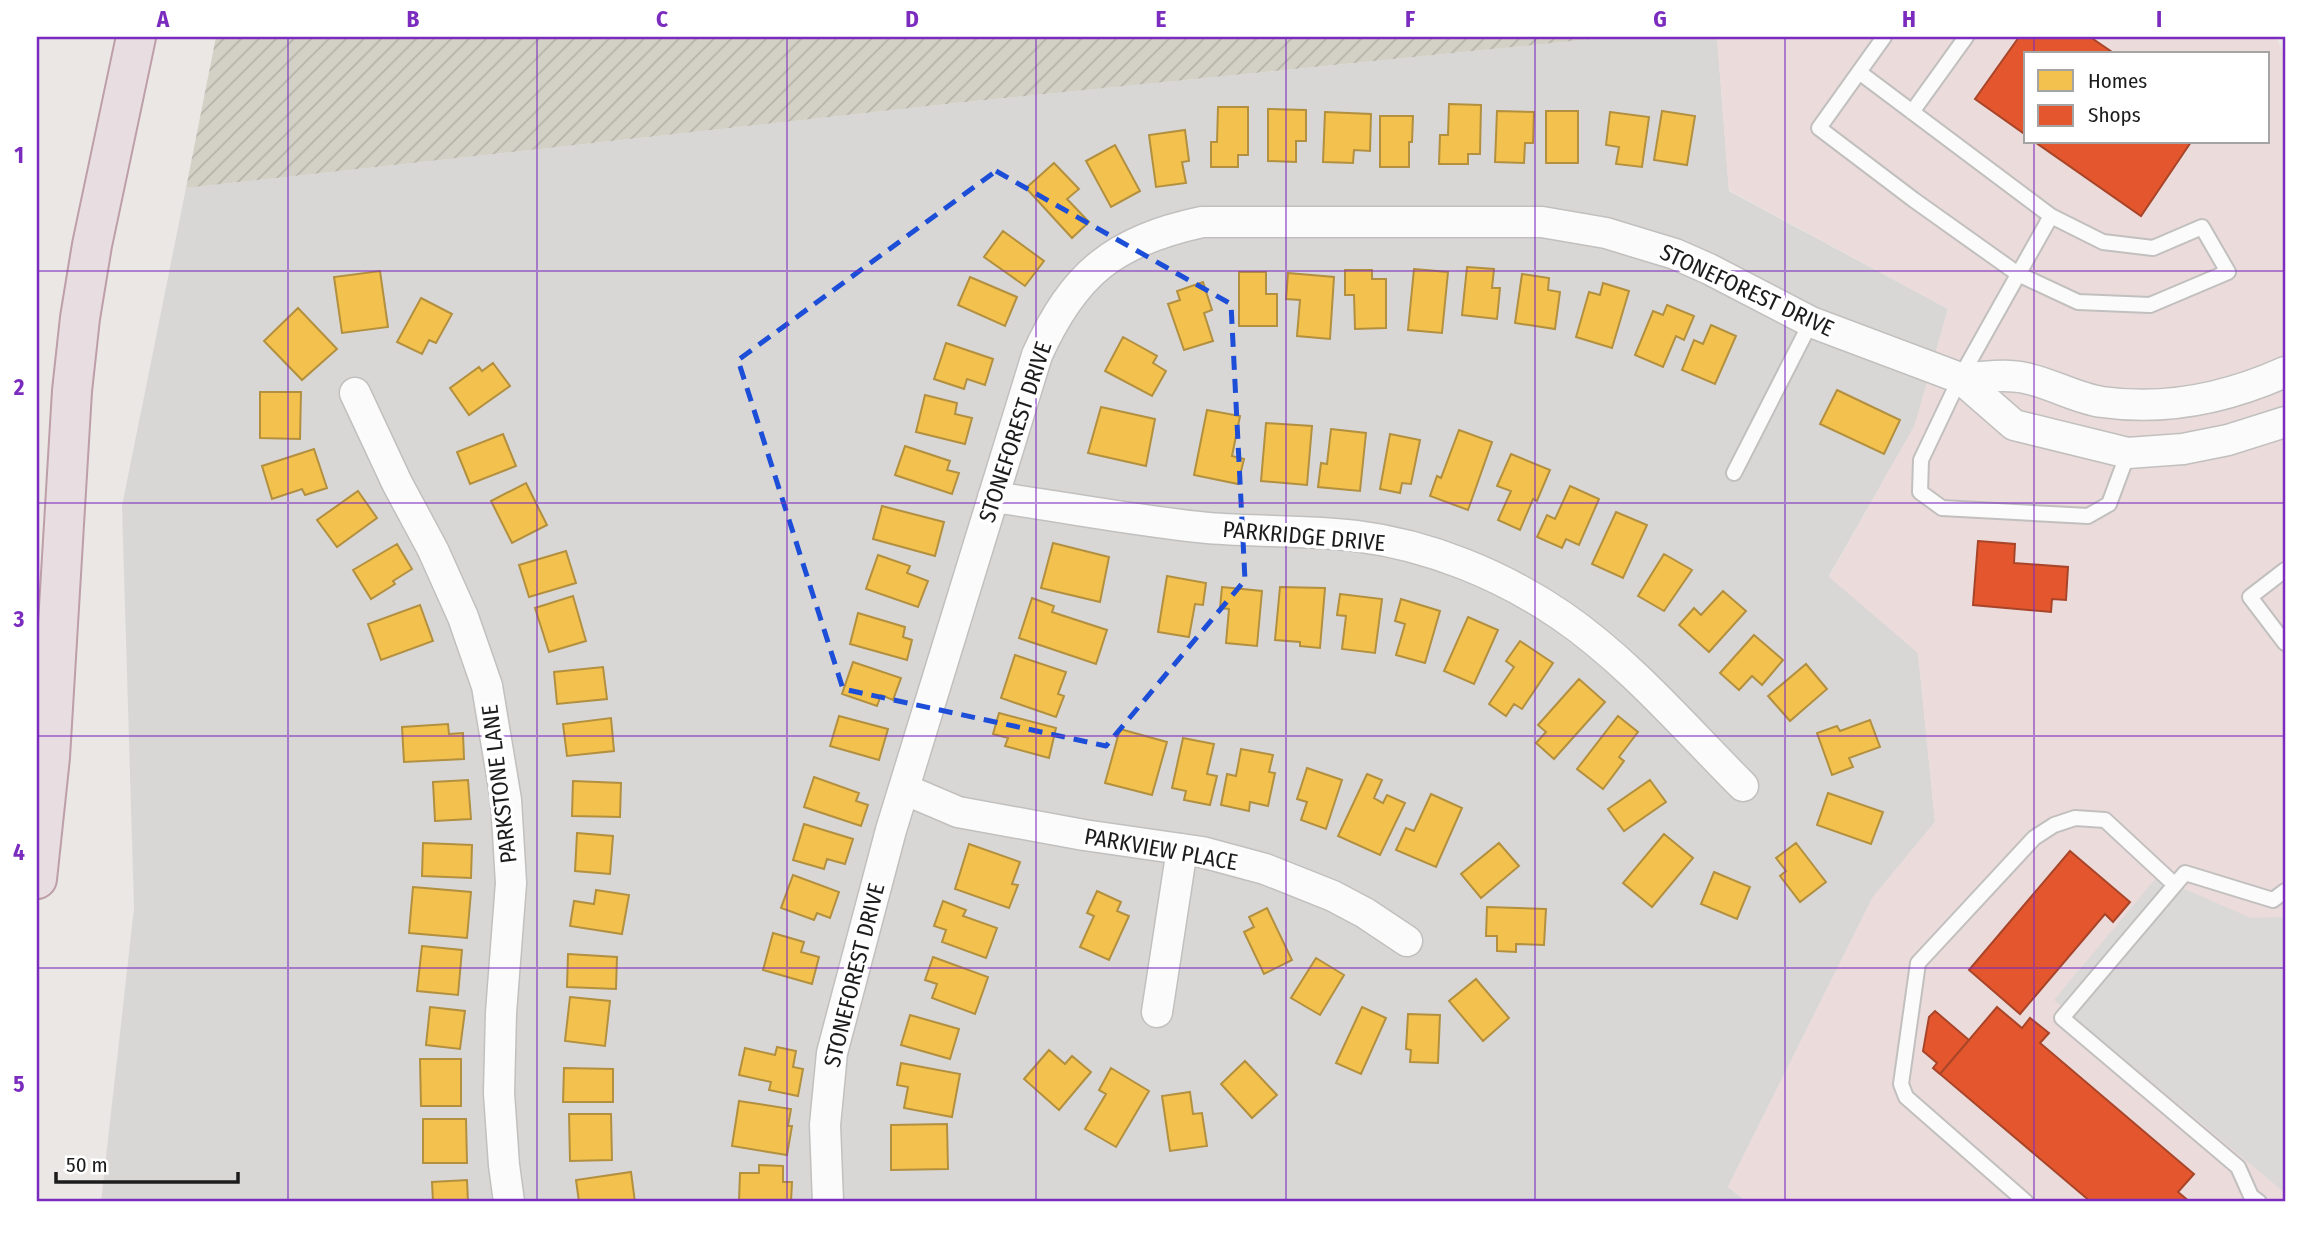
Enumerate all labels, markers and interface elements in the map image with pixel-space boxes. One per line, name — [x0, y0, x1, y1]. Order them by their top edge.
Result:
text: A — [156, 5, 170, 33]
text: B — [407, 5, 420, 33]
text: C — [656, 5, 668, 33]
text: D — [905, 5, 919, 33]
text: E — [1156, 5, 1167, 33]
text: F — [1405, 5, 1415, 33]
text: G — [1653, 5, 1667, 33]
text: H — [1902, 5, 1916, 33]
text: I — [2156, 5, 2162, 33]
legend — [2024, 52, 2270, 144]
text: Homes — [2088, 68, 2147, 94]
text: Shops — [2088, 102, 2141, 128]
text: 1 — [14, 141, 24, 169]
street label: STONEFOREST DRIVE — [1656, 237, 1838, 343]
street label: STONEFOREST DRIVE — [973, 338, 1057, 526]
text: 2 — [13, 373, 25, 401]
street label: PARKRIDGE DRIVE — [1222, 515, 1386, 557]
text: 3 — [13, 605, 25, 633]
street label: PARKSTONE LANE — [475, 703, 523, 865]
street label: PARKVIEW PLACE — [1082, 822, 1240, 876]
text: 4 — [13, 838, 25, 866]
street label: STONEFOREST DRIVE — [818, 880, 890, 1070]
text: 5 — [13, 1070, 25, 1098]
scale bar — [56, 1141, 238, 1185]
text: 50 m — [66, 1152, 108, 1178]

